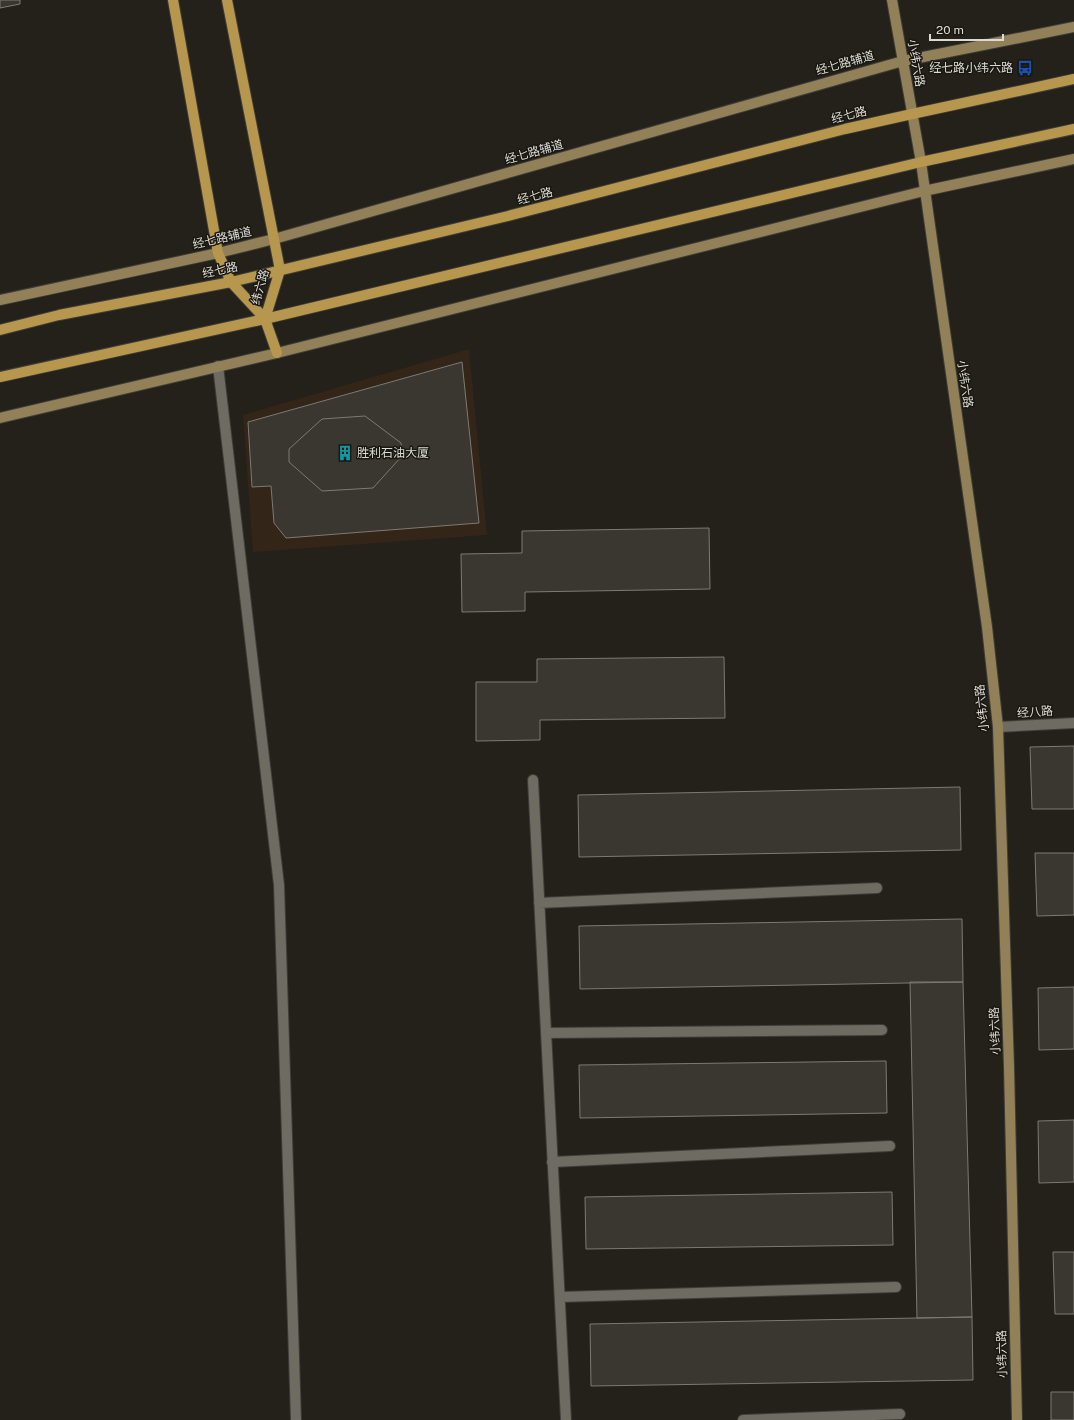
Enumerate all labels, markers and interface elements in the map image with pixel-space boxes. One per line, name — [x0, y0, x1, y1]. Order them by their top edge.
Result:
scale bar — [930, 16, 1003, 42]
text: 20 m — [936, 23, 964, 37]
street label: 小纬六路 — [905, 38, 927, 88]
street label: 经七路辅道 — [814, 48, 876, 78]
bus stop icon: 经七路小纬六路 — [1016, 59, 1034, 77]
place label: 经七路小纬六路 — [929, 61, 1013, 75]
street label: 经七路 — [830, 104, 868, 126]
street label: 经七路辅道 — [503, 137, 565, 167]
street label: 经七路 — [516, 185, 554, 207]
street label: 经七路辅道 — [191, 224, 253, 252]
street label: 经七路 — [201, 259, 239, 281]
street label: 纬六路 — [248, 268, 272, 306]
street label: 小纬六路 — [955, 359, 975, 409]
building icon: 胜利石油大厦 — [336, 444, 354, 462]
place label: 胜利石油大厦 — [357, 446, 429, 460]
street label: 小纬六路 — [973, 683, 991, 733]
street label: 经八路 — [1017, 704, 1053, 720]
street label: 小纬六路 — [987, 1007, 1003, 1055]
street label: 小纬六路 — [995, 1330, 1009, 1378]

